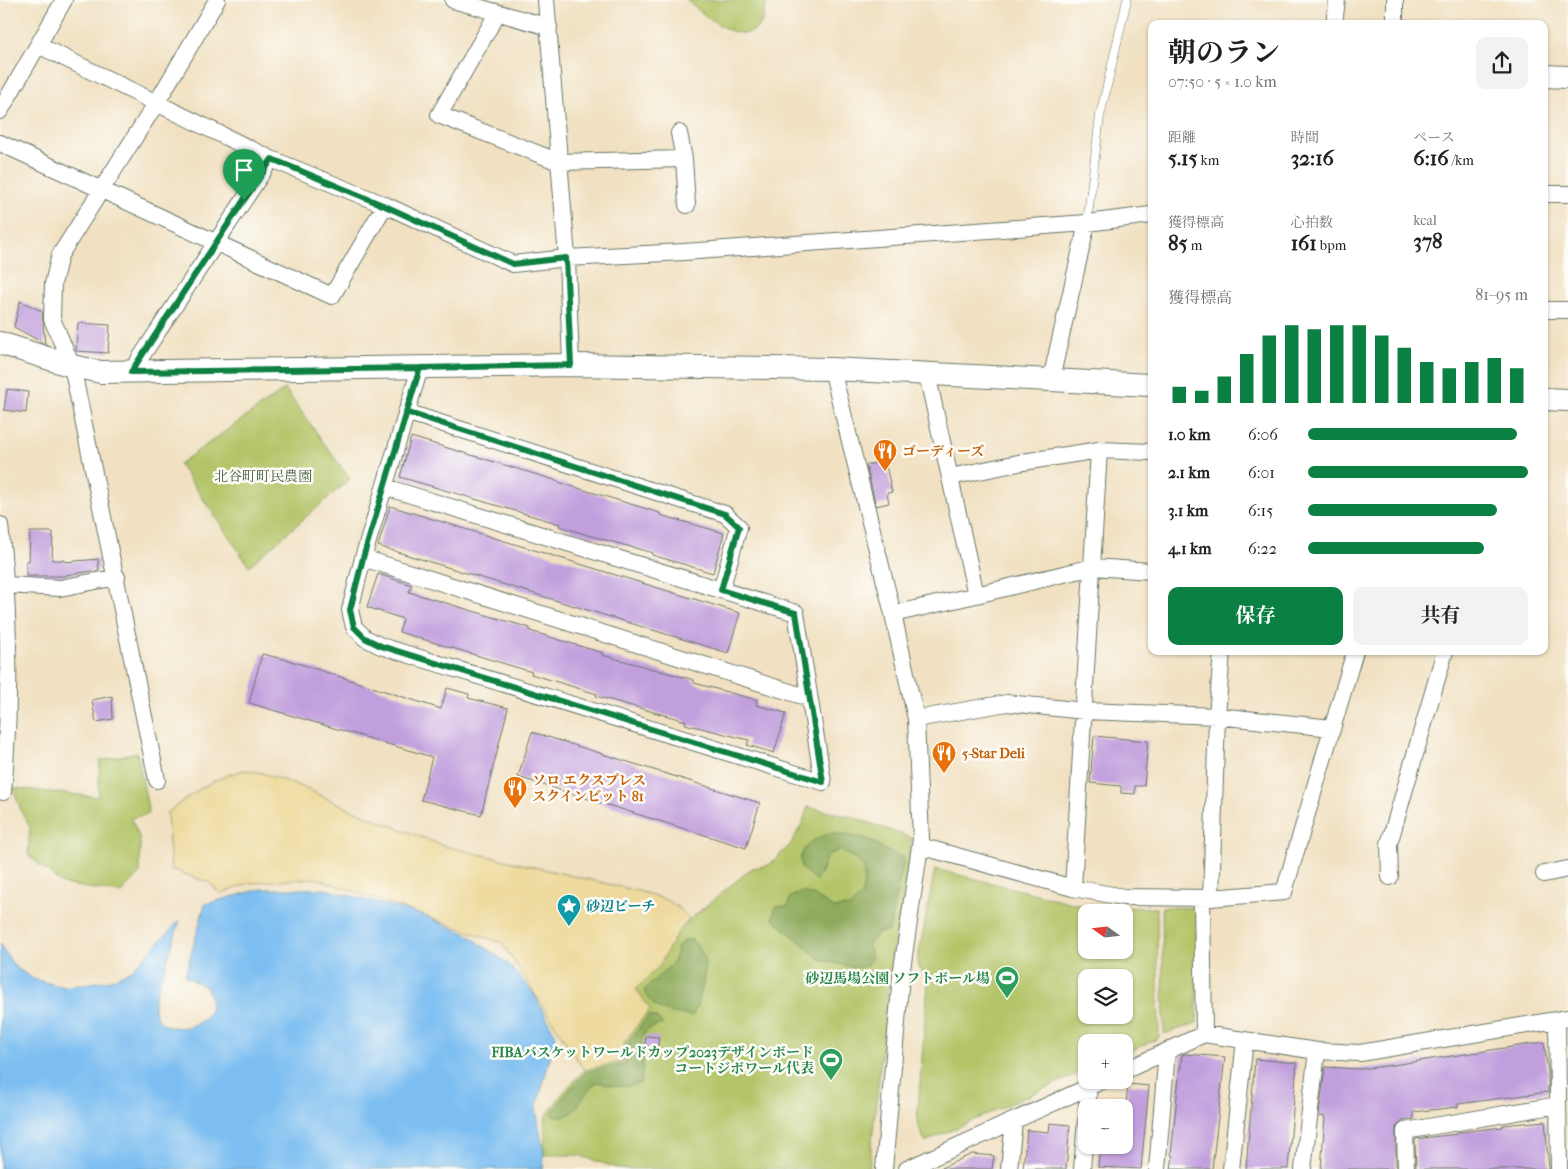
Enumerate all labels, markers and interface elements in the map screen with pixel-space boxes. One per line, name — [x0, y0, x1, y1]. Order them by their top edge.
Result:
text: 朝のラン — [1168, 36, 1280, 69]
button: share — [1476, 37, 1528, 89]
text: 07:50 · 5 × 1.0 km — [1168, 72, 1277, 91]
text: 距離 — [1168, 129, 1196, 146]
text: 時間 — [1291, 129, 1319, 146]
text: ペース — [1413, 129, 1455, 146]
text: 5.15 — [1168, 146, 1198, 170]
text: 32:16 — [1291, 146, 1334, 170]
text: 6:16 — [1413, 146, 1449, 170]
pin — [223, 149, 265, 200]
text: km — [1198, 152, 1219, 169]
text: /km — [1449, 152, 1474, 169]
icon: arrive — [230, 156, 258, 184]
text: kcal — [1413, 212, 1437, 229]
text: 獲得標高 — [1168, 214, 1224, 231]
text: 心拍数 — [1291, 214, 1333, 231]
text: 378 — [1413, 229, 1443, 253]
text: 85 — [1168, 231, 1188, 255]
text: 161 — [1291, 231, 1317, 255]
text: m — [1188, 237, 1202, 254]
text: bpm — [1317, 237, 1346, 254]
text: 81–95 m — [1475, 285, 1528, 304]
text: 獲得標高 — [1168, 288, 1232, 307]
text: 1.0 km — [1168, 425, 1211, 444]
text: 6:06 — [1248, 425, 1278, 444]
restaurant icon: ゴーディーズ — [872, 438, 898, 472]
place label: ゴーディーズ — [902, 443, 984, 460]
text: 2.1 km — [1168, 463, 1210, 482]
text: 6:01 — [1248, 463, 1275, 482]
park label: 北谷町町民農園 — [214, 468, 312, 485]
text: 3.1 km — [1168, 501, 1208, 520]
text: 6:15 — [1248, 501, 1273, 520]
text: 4.1 km — [1168, 539, 1212, 558]
text: 6:22 — [1248, 539, 1277, 558]
button: 保存 — [1168, 587, 1343, 645]
button: 共有 — [1353, 587, 1528, 645]
restaurant icon: 5-Star Deli — [931, 740, 957, 774]
place label: 5-Star Deli — [962, 745, 1026, 762]
place label: ソロ エクスプレス スクインビット 81 — [532, 772, 646, 805]
restaurant icon: ソロ エクスプレス スクインビット 81 — [502, 775, 528, 809]
place icon: 砂辺ビーチ — [556, 893, 582, 927]
place label: 砂辺ビーチ — [586, 898, 655, 915]
north arrow — [1078, 904, 1132, 959]
map controls — [1078, 904, 1133, 1154]
sports icon: 砂辺馬場公園 ソフトボール場 — [994, 965, 1020, 999]
button: layers — [1078, 969, 1133, 1024]
place label: 砂辺馬場公園 ソフトボール場 — [805, 970, 990, 987]
button: + — [1078, 1034, 1133, 1089]
place label: FIBAバスケットワールドカップ2023デザインボード コートジボワール代表 — [491, 1044, 814, 1077]
sports icon: FIBAバスケットワールドカップ2023デザインボード コートジボワール代表 — [818, 1047, 844, 1081]
button: − — [1078, 1099, 1133, 1154]

